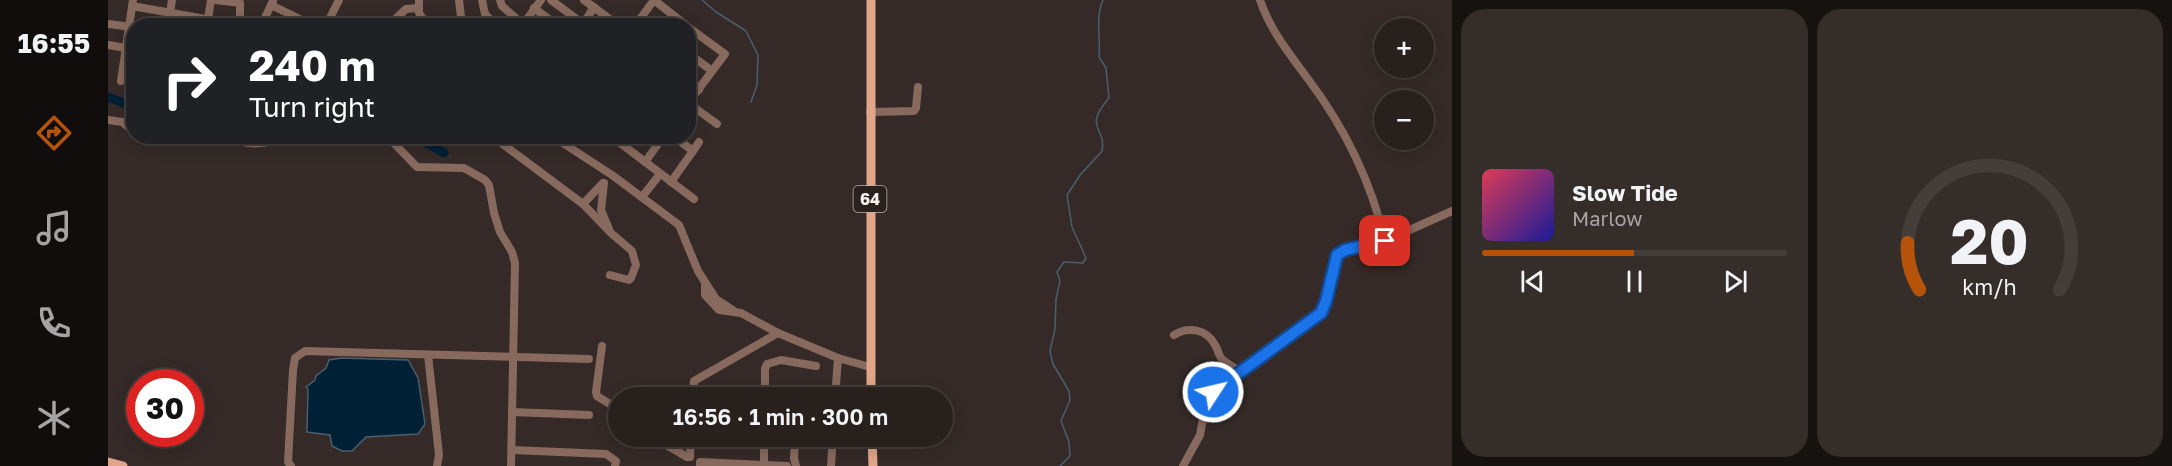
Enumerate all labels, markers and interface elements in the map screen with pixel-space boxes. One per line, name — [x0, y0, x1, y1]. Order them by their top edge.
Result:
map controls — [1374, 18, 1434, 150]
button: + — [1374, 18, 1434, 78]
text: 16:55 — [18, 27, 90, 59]
text: 240 m — [249, 40, 375, 90]
icon: right — [150, 42, 228, 120]
button: − — [1374, 90, 1434, 150]
text: Turn right — [249, 91, 375, 123]
icon: directions — [33, 112, 75, 154]
text: Slow Tide — [1572, 179, 1678, 206]
road number: 64 — [854, 186, 886, 212]
text: 20 — [1950, 203, 2029, 278]
text: Marlow — [1572, 206, 1643, 230]
icon: music — [33, 207, 75, 249]
pin — [1359, 215, 1410, 266]
icon: arrive — [1368, 224, 1401, 257]
icon: previous — [1516, 265, 1549, 298]
icon: pause — [1618, 265, 1651, 298]
icon: next — [1719, 265, 1752, 298]
text: km/h — [1962, 274, 2017, 300]
icon: phone — [33, 302, 75, 344]
position arrow — [1181, 360, 1245, 424]
speed limit sign: 30 — [126, 369, 204, 447]
icon: climate — [33, 397, 75, 439]
text: 16:56 · 1 min · 300 m — [673, 403, 888, 430]

